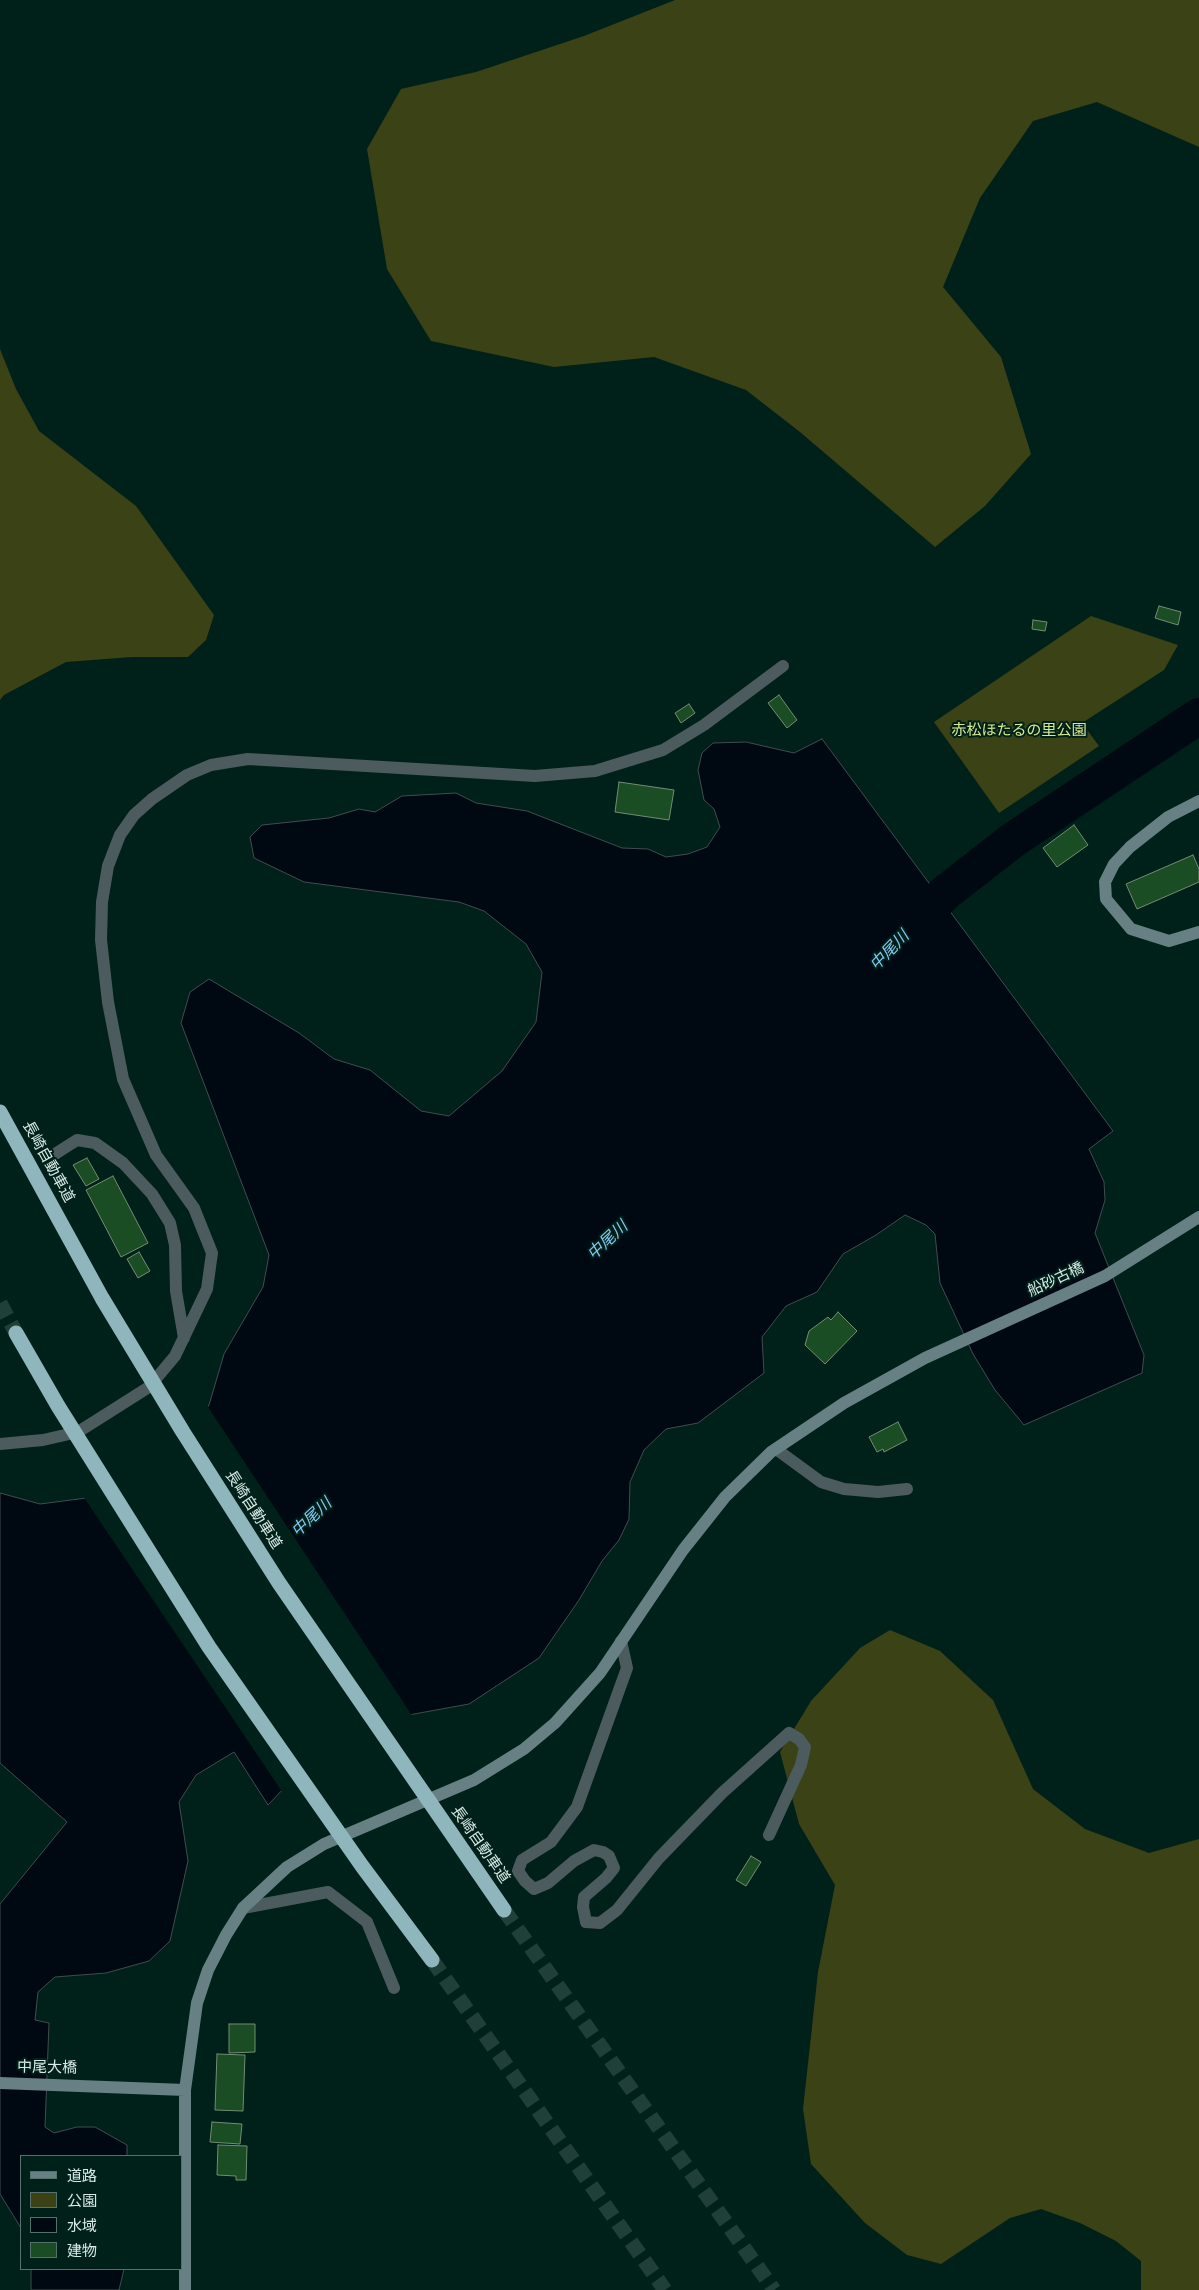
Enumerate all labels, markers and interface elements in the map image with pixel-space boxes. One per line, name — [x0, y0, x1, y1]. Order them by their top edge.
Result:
park label: 赤松ほたるの里公園 — [952, 722, 1086, 740]
water label: 中尾川 — [866, 927, 914, 975]
street label: 長崎自動車道 — [18, 1118, 78, 1206]
water label: 中尾川 — [584, 1218, 632, 1264]
street label: 船砂古橋 — [1025, 1259, 1087, 1301]
street label: 長崎自動車道 — [221, 1467, 285, 1553]
water label: 中尾川 — [288, 1495, 336, 1541]
street label: 長崎自動車道 — [447, 1803, 513, 1887]
street label: 中尾大橋 — [17, 2058, 77, 2078]
legend — [20, 2155, 182, 2270]
text: 道路 — [67, 2166, 97, 2186]
text: 公園 — [67, 2191, 97, 2211]
text: 水域 — [67, 2216, 97, 2236]
text: 建物 — [67, 2241, 97, 2261]

